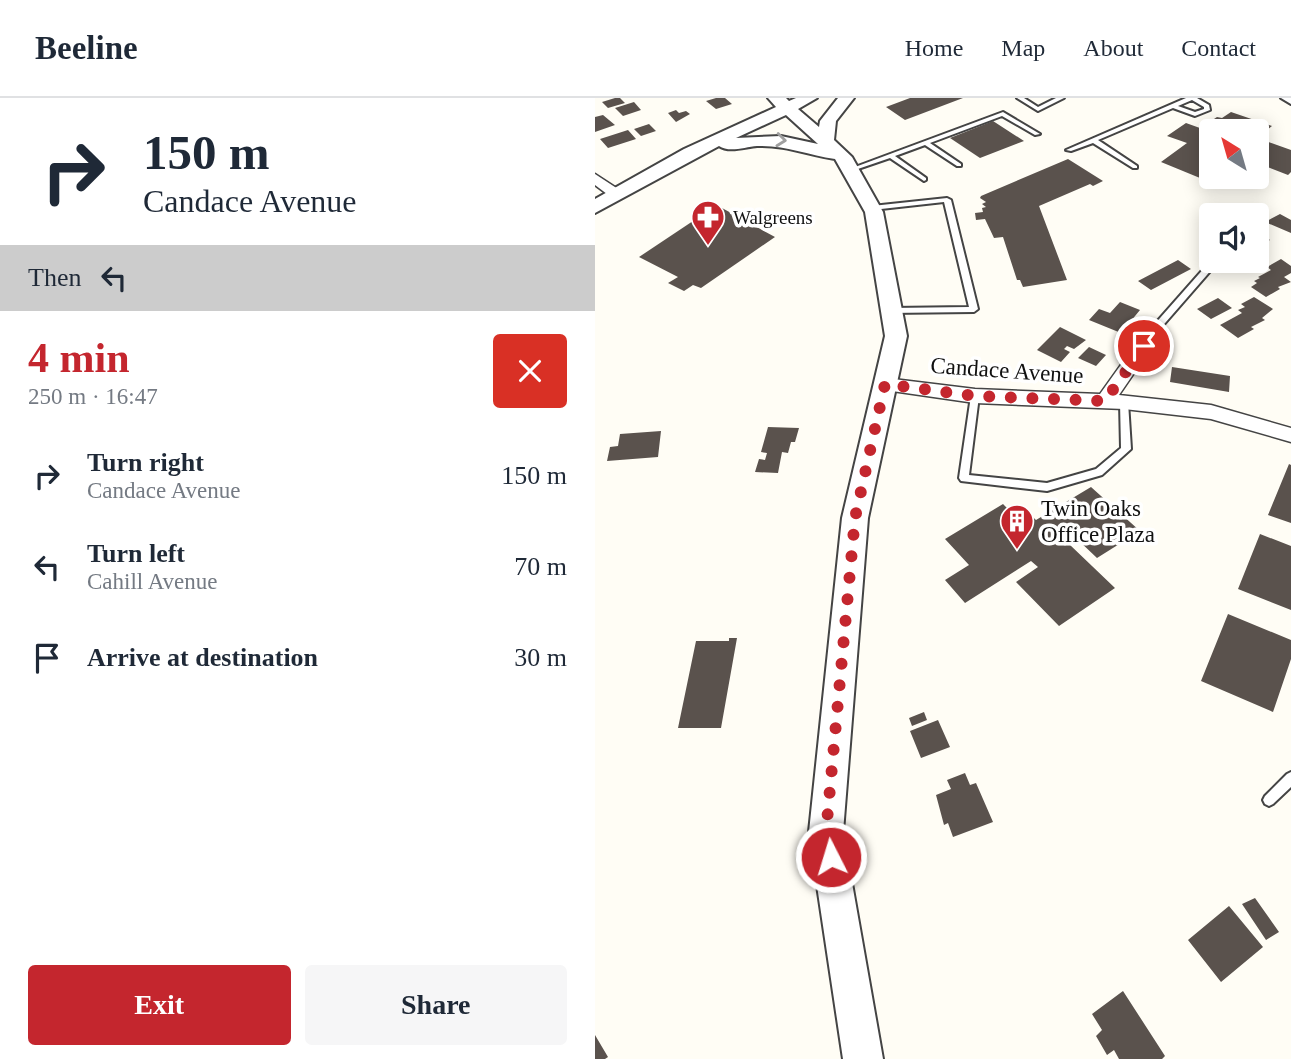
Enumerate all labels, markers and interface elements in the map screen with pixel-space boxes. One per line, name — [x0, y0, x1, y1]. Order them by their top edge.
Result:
text: Beeline — [35, 30, 138, 66]
text: Home — [905, 35, 963, 61]
text: Map — [1001, 35, 1045, 61]
text: About — [1083, 35, 1143, 61]
text: Contact — [1181, 35, 1256, 61]
north arrow — [1199, 119, 1269, 189]
map controls — [1199, 119, 1269, 273]
text: 150 m — [143, 125, 270, 180]
icon: right — [28, 126, 119, 217]
one-way arrow — [776, 133, 787, 148]
text: Candace Avenue — [143, 183, 357, 219]
pharmacy icon: Walgreens — [689, 198, 727, 247]
button: sound — [1199, 203, 1269, 273]
place label: Walgreens — [733, 207, 813, 228]
icon: left — [95, 259, 133, 297]
text: Then — [28, 263, 81, 292]
pin — [1114, 316, 1174, 376]
icon: arrive — [1125, 327, 1163, 365]
button: close — [493, 334, 567, 408]
text: 4 min — [28, 335, 130, 381]
street label: Candace Avenue — [930, 353, 1084, 388]
text: 250 m · 16:47 — [28, 384, 158, 409]
text: Turn right — [87, 448, 204, 477]
icon: right — [28, 457, 66, 495]
text: 150 m — [501, 461, 567, 490]
text: Candace Avenue — [87, 478, 240, 503]
place label: Twin Oaks Office Plaza — [1041, 496, 1155, 547]
building icon: Twin Oaks Office Plaza — [998, 502, 1036, 551]
text: Turn left — [87, 539, 185, 568]
icon: left — [28, 548, 66, 586]
text: 70 m — [514, 552, 567, 581]
text: Cahill Avenue — [87, 569, 218, 594]
icon: arrive — [28, 639, 66, 677]
text: Arrive at destination — [87, 643, 318, 672]
text: 30 m — [514, 643, 567, 672]
position arrow — [794, 820, 868, 894]
button: Exit — [28, 965, 291, 1045]
button: Share — [305, 965, 567, 1045]

